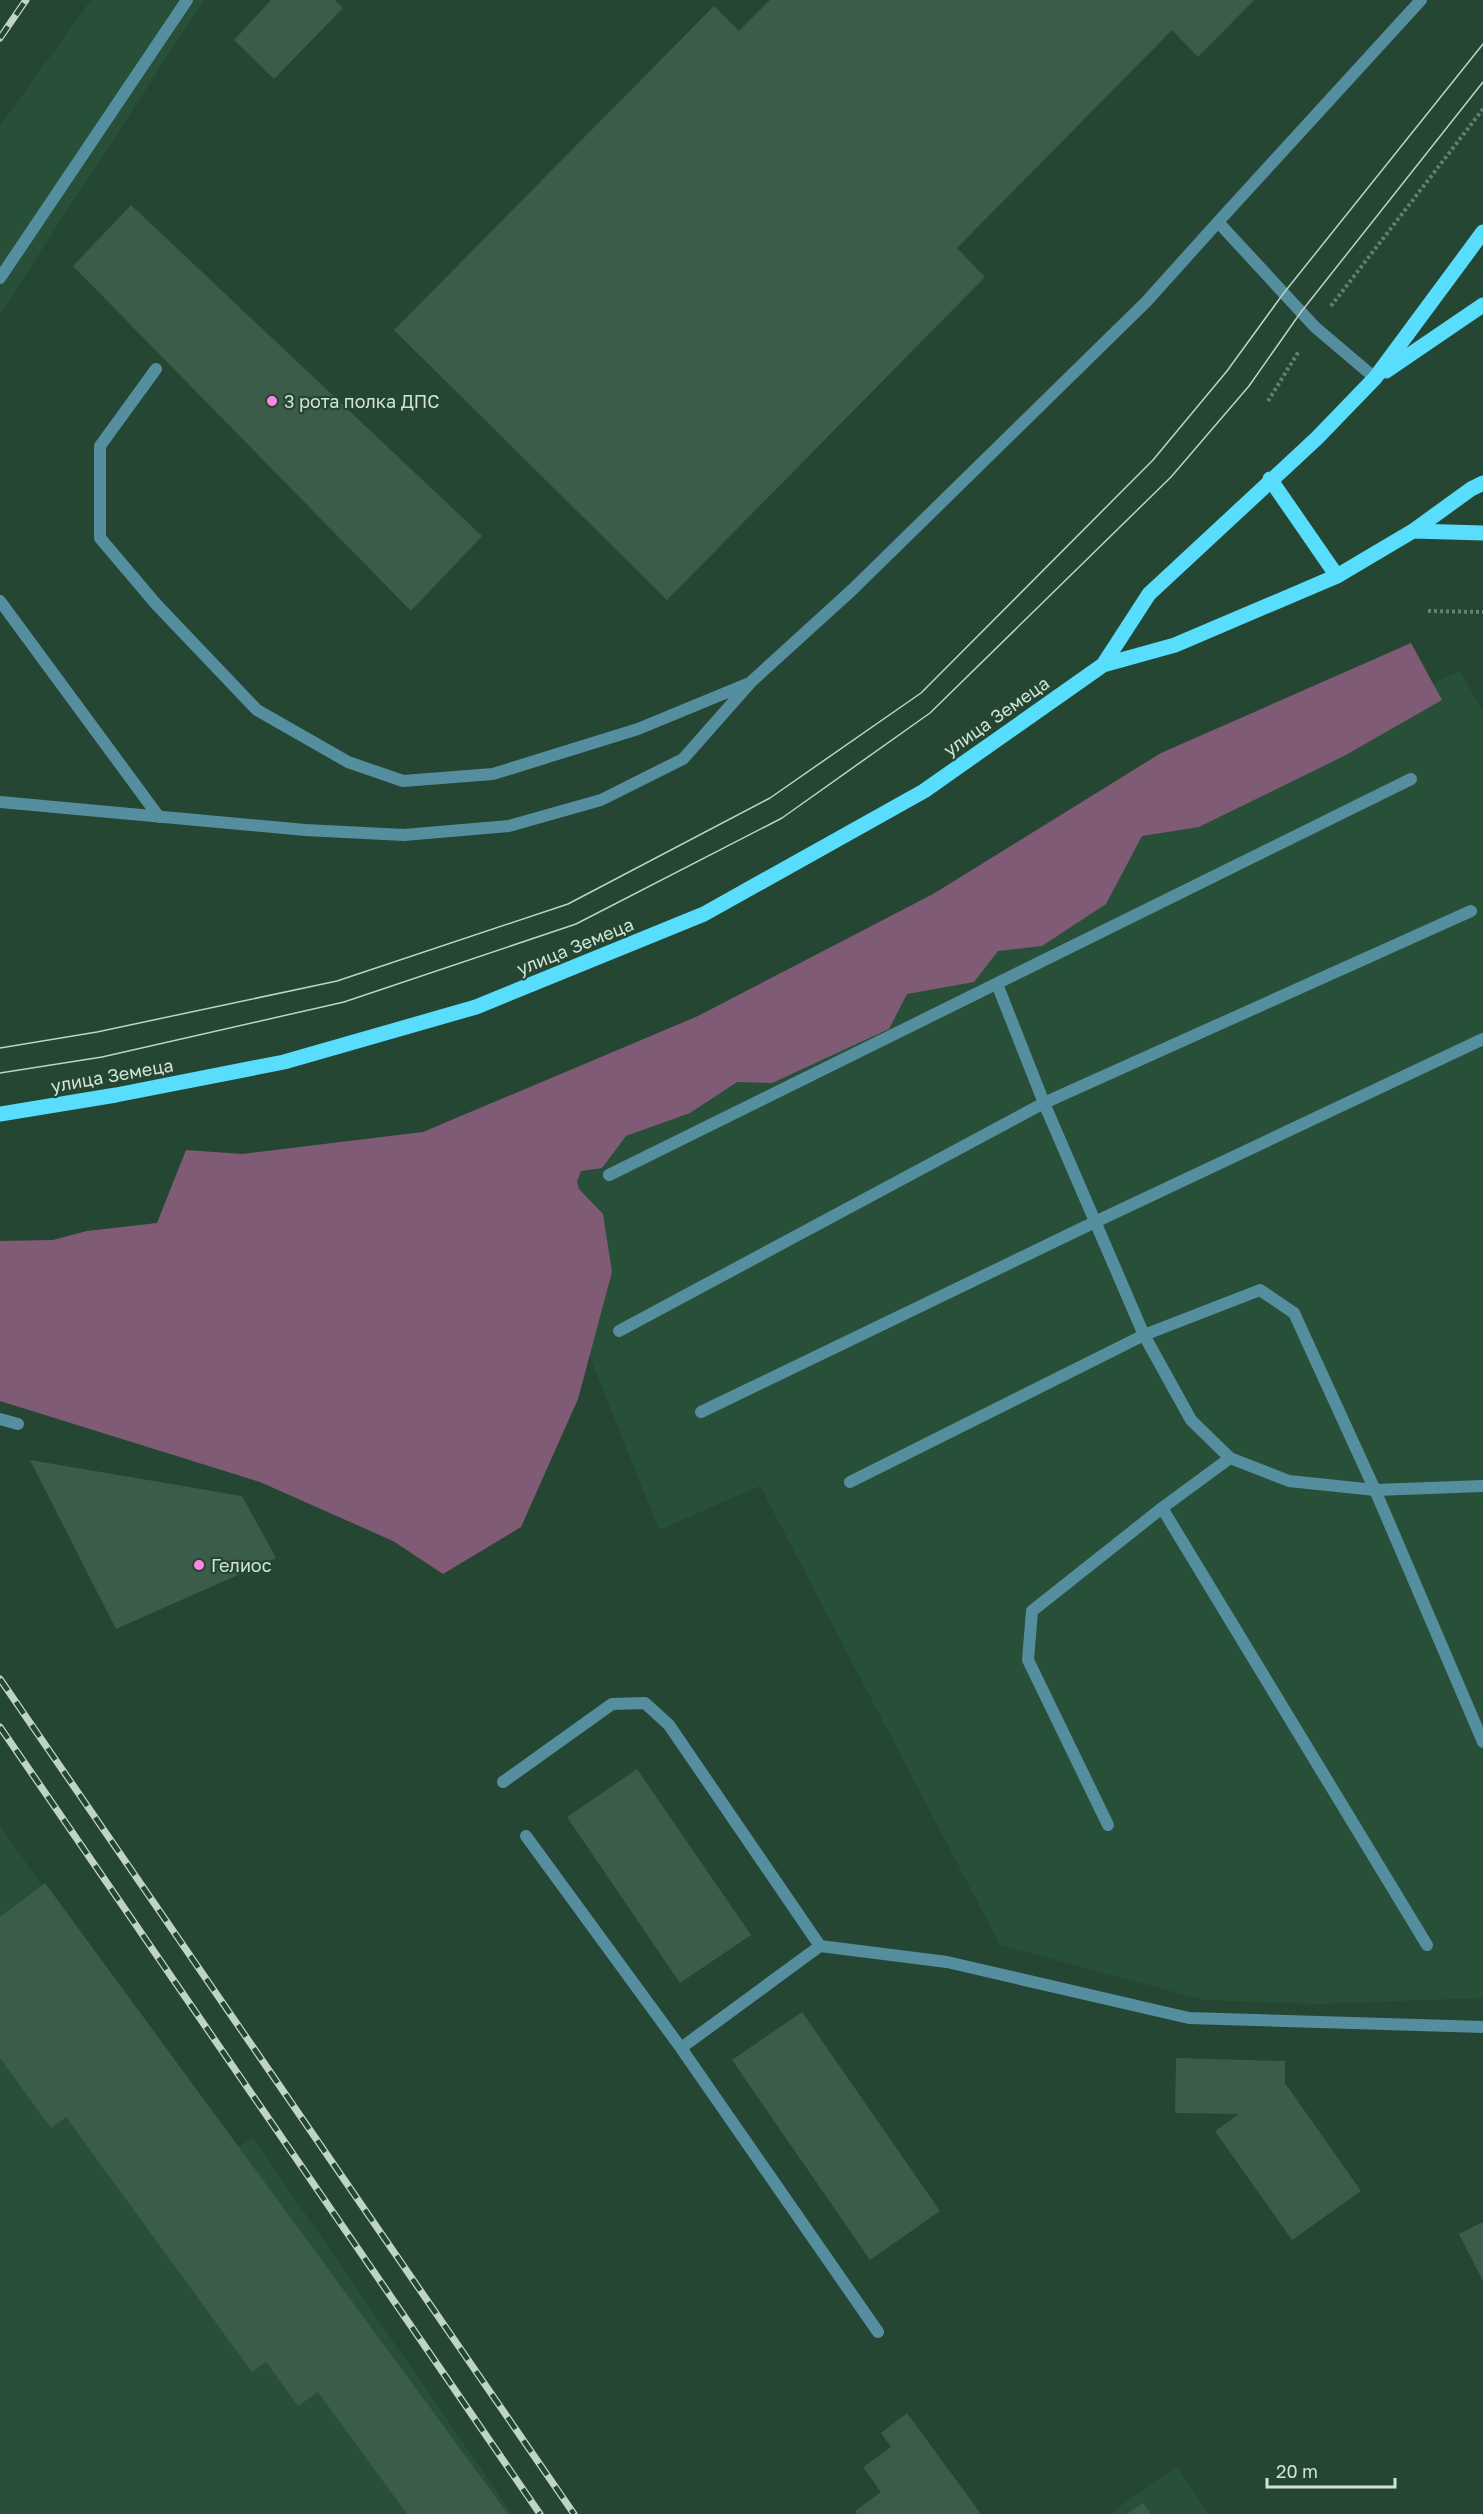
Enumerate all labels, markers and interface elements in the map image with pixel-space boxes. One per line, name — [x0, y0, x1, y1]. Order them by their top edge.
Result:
place label: 3 рота полка ДПС — [284, 390, 440, 412]
marker: 3 рота полка ДПС — [265, 394, 279, 408]
street label: улица Земеца — [939, 671, 1053, 761]
street label: улица Земеца — [513, 913, 637, 979]
street label: улица Земеца — [49, 1053, 175, 1097]
place label: Гелиос — [211, 1554, 272, 1576]
marker: Гелиос — [192, 1558, 206, 1572]
scale bar — [1267, 2451, 1394, 2489]
text: 20 m — [1276, 2460, 1318, 2482]

